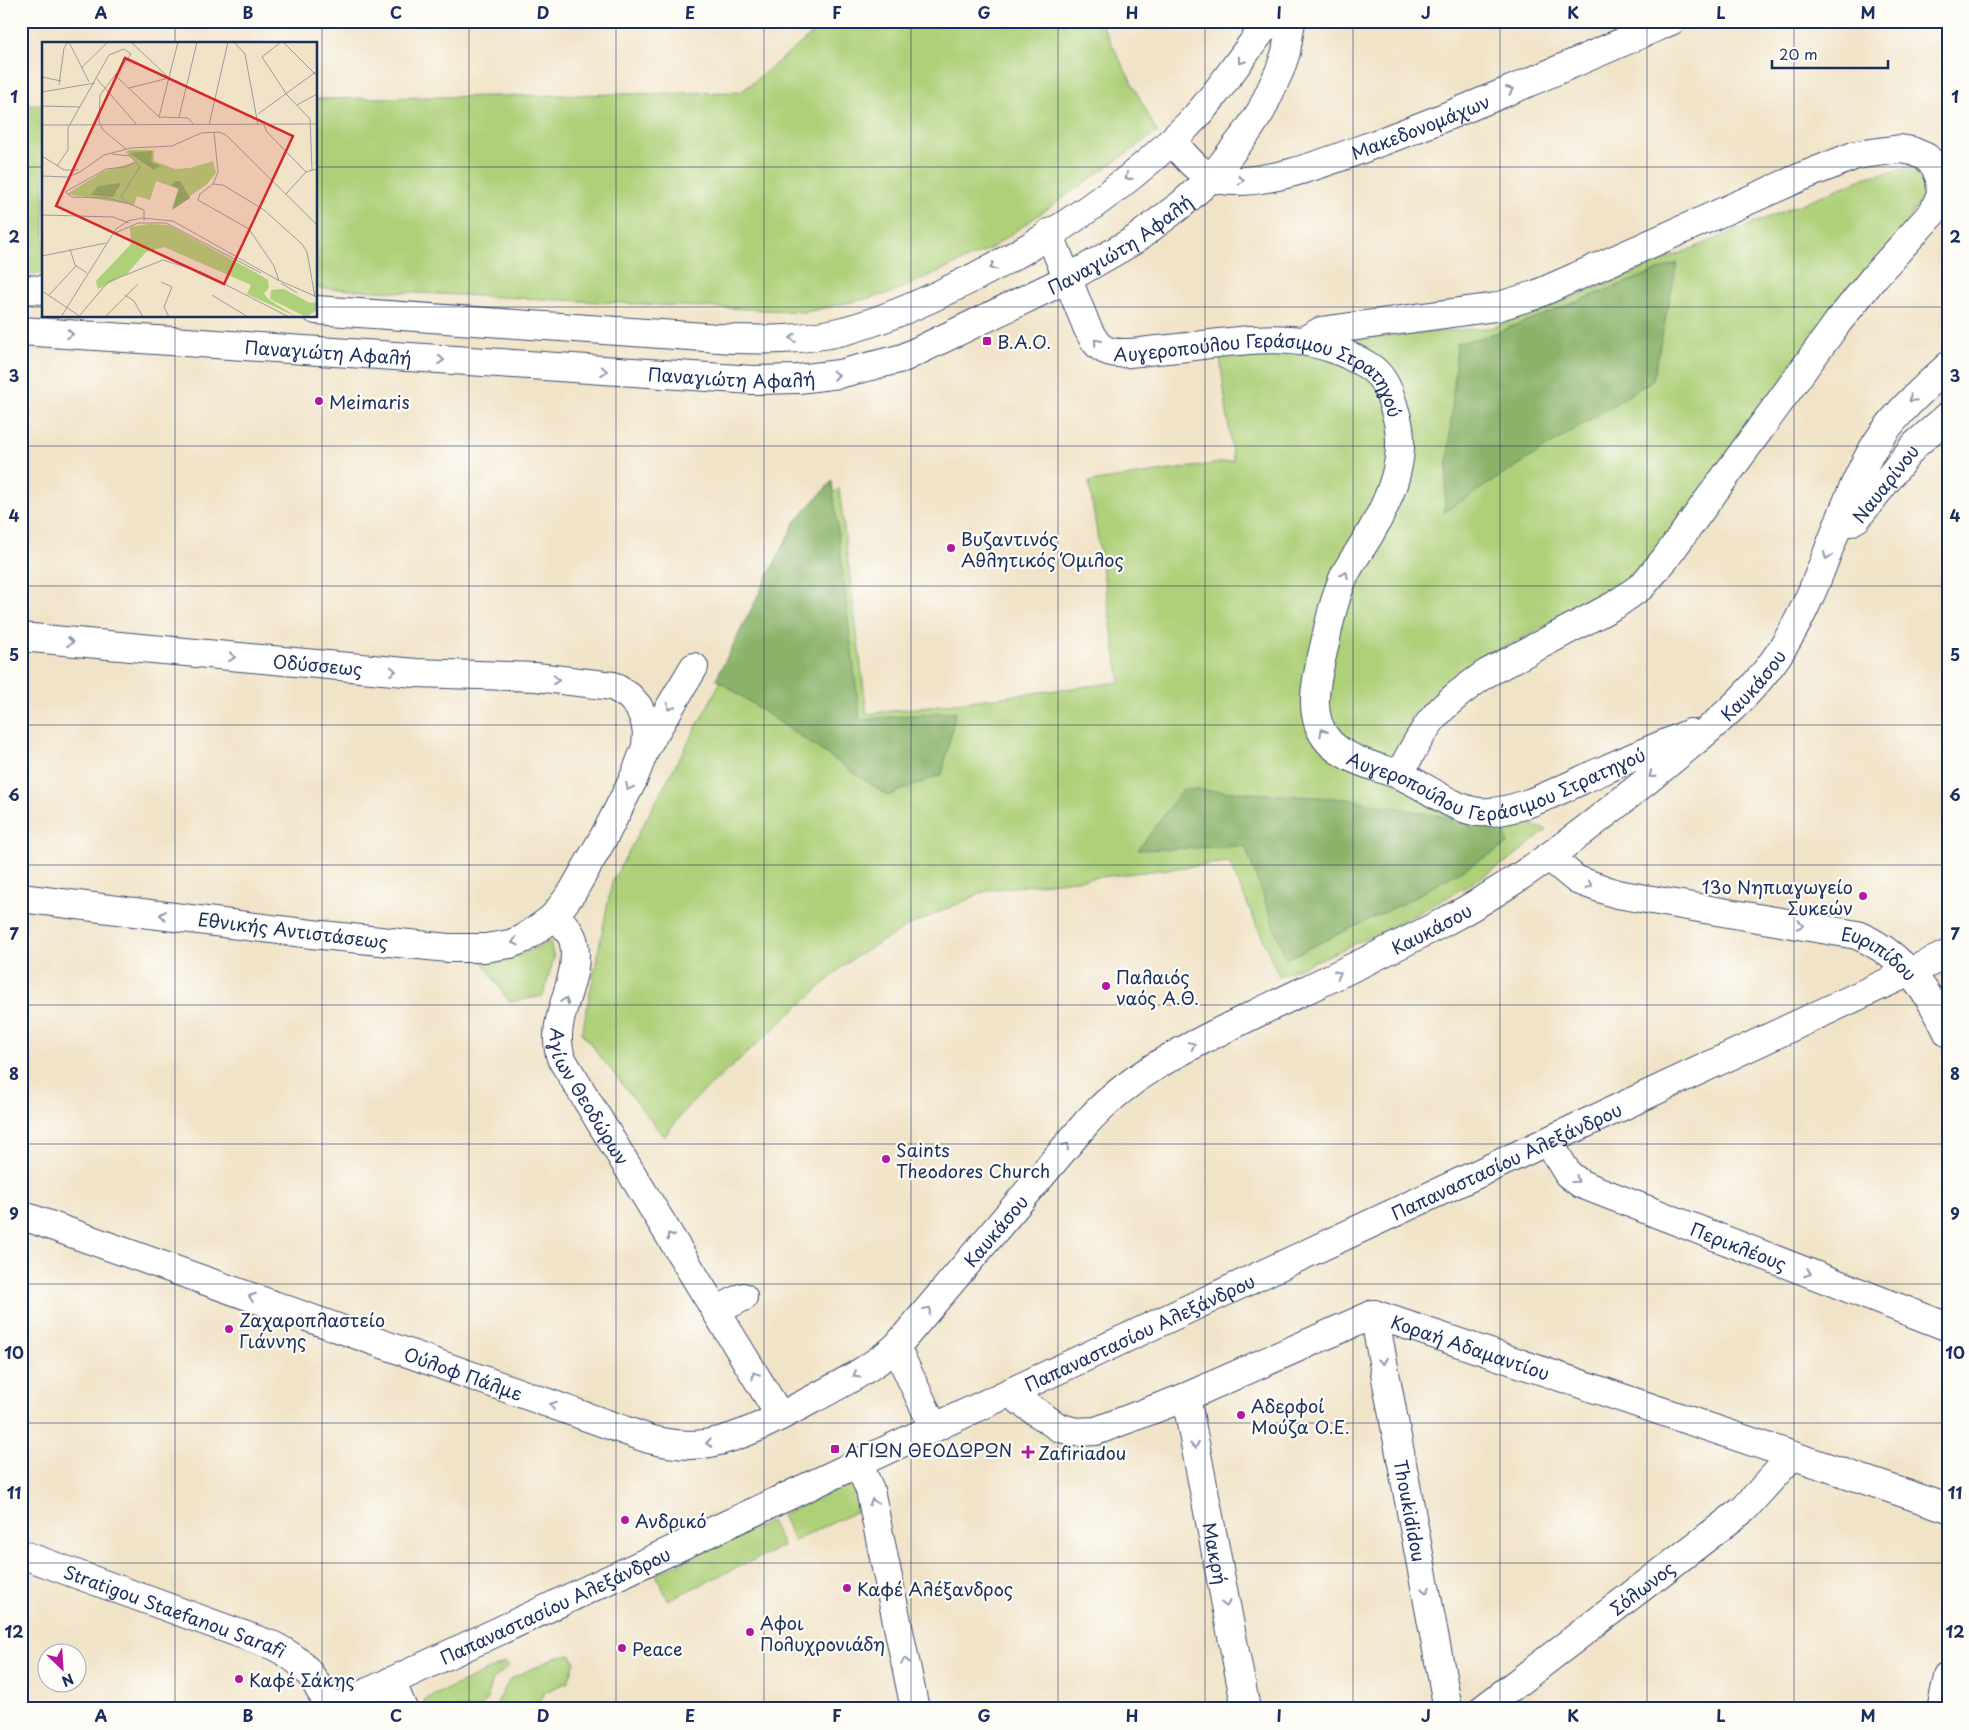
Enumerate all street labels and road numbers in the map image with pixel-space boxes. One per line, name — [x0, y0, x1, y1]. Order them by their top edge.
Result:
street label: Μακεδονομάχων — [1347, 87, 1494, 166]
street label: Παναγιώτη Αφαλή — [1043, 188, 1198, 300]
street label: Αυγεροπούλου Γεράσιμου Στρατηγού — [1113, 326, 1410, 420]
street label: Παναγιώτη Αφαλή — [244, 333, 413, 371]
street label: Παναγιώτη Αφαλή — [647, 360, 816, 394]
street label: Ναυαρίνου — [1845, 438, 1925, 528]
street label: Καυκάσου — [1714, 644, 1792, 727]
street label: Οδύσσεως — [272, 647, 364, 682]
street label: Αυγεροπούλου Γεράσιμου Στρατηγού — [1336, 739, 1656, 761]
street label: Καυκάσου — [1386, 896, 1476, 960]
street label: Εθνικής Αντιστάσεως — [196, 905, 390, 955]
street label: Ευριπίδου — [1839, 919, 1924, 986]
street label: Αγίων Θεοδώρων — [544, 1027, 637, 1170]
street label: Παπαναστασίου Αλεξάνδρου — [1387, 1095, 1626, 1226]
street label: Καυκάσου — [957, 1188, 1034, 1272]
street label: Περικλέους — [1686, 1214, 1791, 1276]
street label: Παπαναστασίου Αλεξάνδρου — [1020, 1266, 1259, 1397]
street label: Κοραή Αδαμαντίου — [1387, 1307, 1554, 1386]
street label: Ούλοφ Πάλμε — [401, 1339, 527, 1407]
street label: Thoukididou — [1388, 1457, 1434, 1564]
street label: Μακρή — [1197, 1520, 1235, 1586]
street label: Παπαναστασίου Αλεξάνδρου — [435, 1539, 675, 1670]
street label: Σόλωνος — [1604, 1554, 1680, 1621]
street label: Stratigou Staefanou Sarafi — [60, 1557, 292, 1664]

